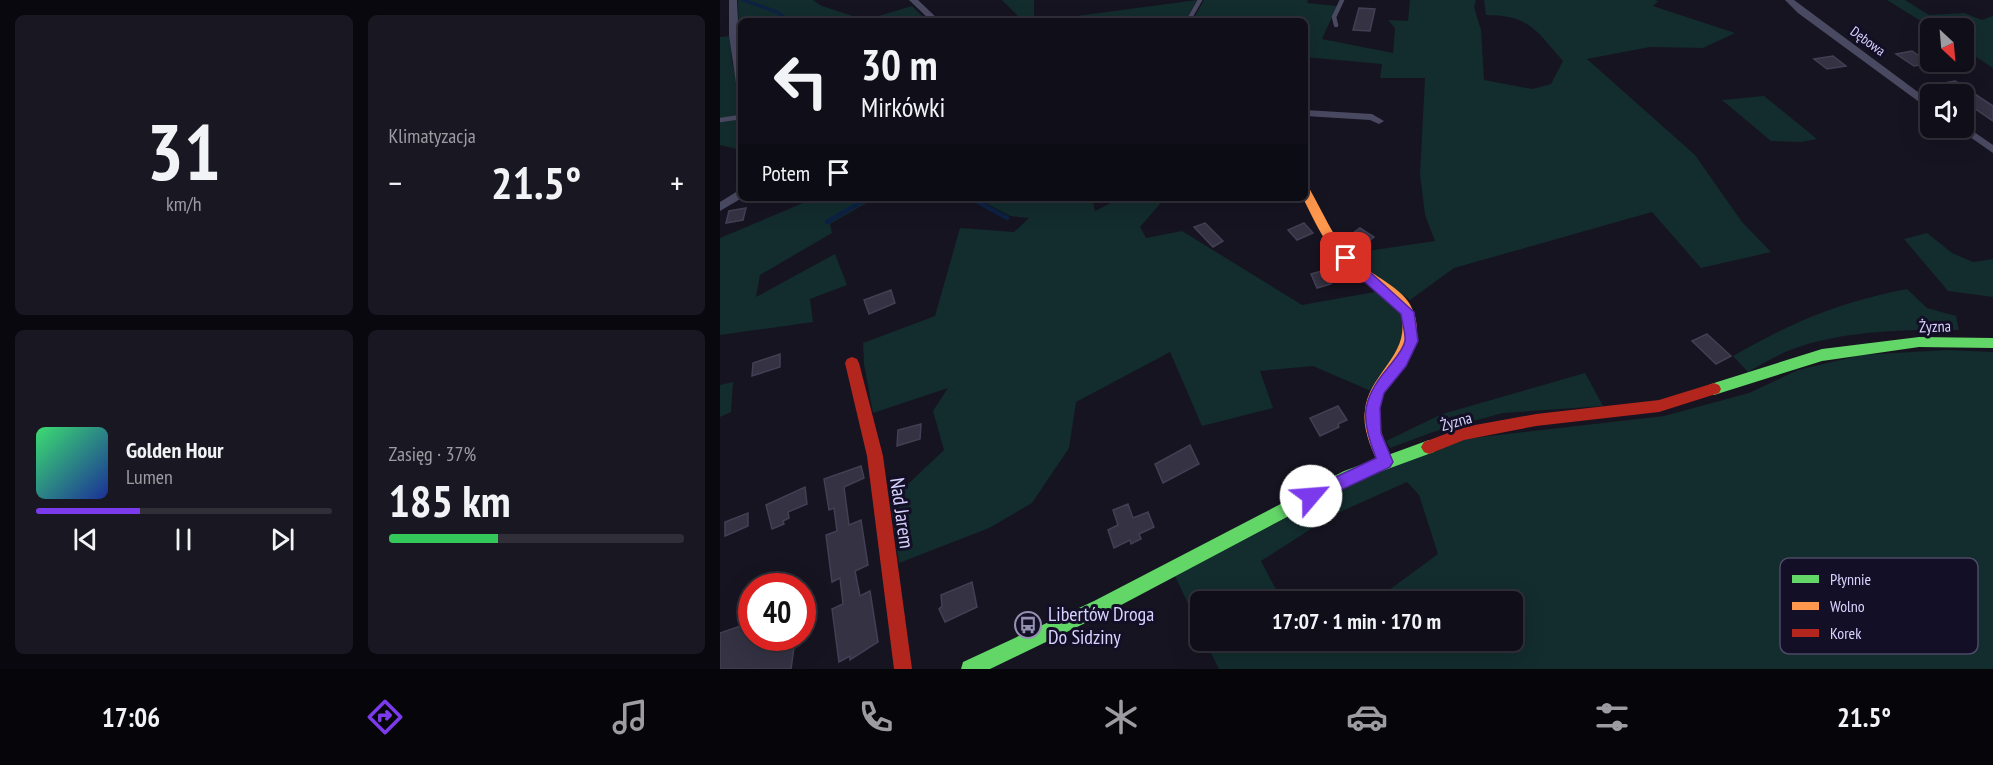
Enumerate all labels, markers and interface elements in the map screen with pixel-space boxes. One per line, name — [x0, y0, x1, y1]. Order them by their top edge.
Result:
north arrow — [1920, 18, 1974, 72]
map controls — [1920, 18, 1974, 138]
street label: Dębowa — [1847, 22, 1889, 60]
text: 30 m — [861, 37, 938, 92]
icon: left — [762, 42, 840, 120]
button: sound — [1920, 84, 1974, 138]
text: Mirkówki — [861, 90, 945, 124]
text: 31 — [146, 101, 221, 202]
text: Klimatyzacja — [389, 123, 476, 149]
text: 21.5° — [491, 153, 581, 211]
icon: arrive — [822, 156, 855, 189]
text: Potem — [762, 159, 810, 187]
text: − — [389, 161, 402, 204]
text: + — [670, 161, 684, 204]
text: km/h — [166, 191, 201, 217]
pin — [1320, 232, 1371, 283]
icon: arrive — [1329, 241, 1362, 274]
street label: Żyzna — [1919, 315, 1951, 337]
street label: Żyzna — [1438, 407, 1474, 435]
text: Golden Hour — [126, 436, 224, 464]
text: Zasięg · 37% — [389, 441, 476, 467]
text: Lumen — [126, 464, 173, 490]
position arrow — [1279, 464, 1343, 528]
text: 185 km — [389, 471, 511, 529]
street label: Nad Jarem — [884, 476, 920, 550]
icon: previous — [69, 523, 102, 556]
icon: pause — [167, 523, 200, 556]
icon: next — [266, 523, 299, 556]
legend — [1780, 558, 1978, 654]
text: Płynnie — [1830, 569, 1871, 589]
speed limit sign: 40 — [738, 573, 816, 651]
text: Wolno — [1830, 596, 1865, 616]
place label: Libertów Droga Do Sidziny — [1048, 601, 1154, 650]
text: 17:07 · 1 min · 170 m — [1272, 607, 1441, 635]
bus stop icon: Libertów Droga Do Sidziny — [1013, 610, 1043, 640]
text: Korek — [1830, 623, 1862, 643]
icon: directions — [364, 696, 406, 738]
icon: music — [609, 696, 651, 738]
icon: phone — [855, 696, 897, 738]
icon: climate — [1100, 696, 1142, 738]
icon: car — [1346, 696, 1388, 738]
icon: filters — [1591, 696, 1633, 738]
text: 17:06 — [102, 700, 160, 734]
text: 21.5° — [1837, 700, 1891, 734]

